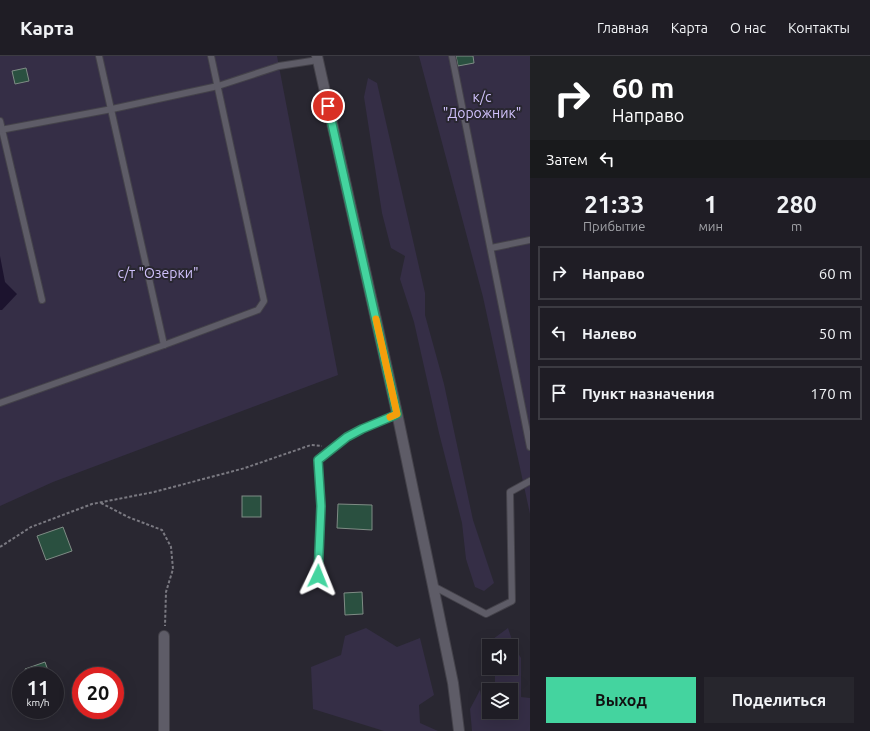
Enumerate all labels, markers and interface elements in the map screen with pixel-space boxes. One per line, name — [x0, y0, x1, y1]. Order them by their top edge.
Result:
text: Карта — [20, 17, 74, 39]
text: Главная — [597, 20, 649, 36]
text: Карта — [671, 20, 708, 36]
text: О нас — [730, 20, 766, 36]
text: Контакты — [788, 20, 850, 36]
icon: right — [546, 72, 598, 124]
text: 60 m — [612, 72, 674, 103]
pin — [311, 89, 345, 123]
park label: к/с "Дорожник" — [443, 89, 521, 121]
icon: arrive — [317, 95, 339, 117]
text: Направо — [612, 105, 684, 125]
icon: left — [596, 148, 618, 170]
text: Затем — [546, 151, 588, 168]
text: 21:33 — [584, 191, 644, 218]
text: 1 — [704, 191, 718, 218]
text: 280 — [776, 191, 817, 218]
text: Прибытие — [583, 219, 645, 233]
text: мин — [698, 219, 723, 233]
text: m — [791, 219, 802, 233]
icon: right — [548, 262, 570, 284]
park label: с/т "Озерки" — [117, 265, 199, 281]
text: Направо — [582, 265, 645, 282]
text: 60 m — [819, 265, 852, 282]
icon: left — [548, 322, 570, 344]
text: Налево — [582, 325, 637, 342]
text: 50 m — [819, 325, 852, 342]
icon: arrive — [548, 382, 570, 404]
text: Пункт назначения — [582, 385, 715, 402]
text: 170 m — [810, 385, 852, 402]
position arrow — [297, 555, 339, 597]
map controls — [482, 639, 518, 719]
button: sound — [482, 639, 518, 675]
speed limit sign: 20 — [72, 667, 124, 719]
text: 11 — [27, 676, 49, 699]
button: Выход — [546, 677, 696, 723]
button: Поделиться — [704, 677, 854, 723]
button: layers — [482, 683, 518, 719]
text: km/h — [26, 697, 50, 708]

